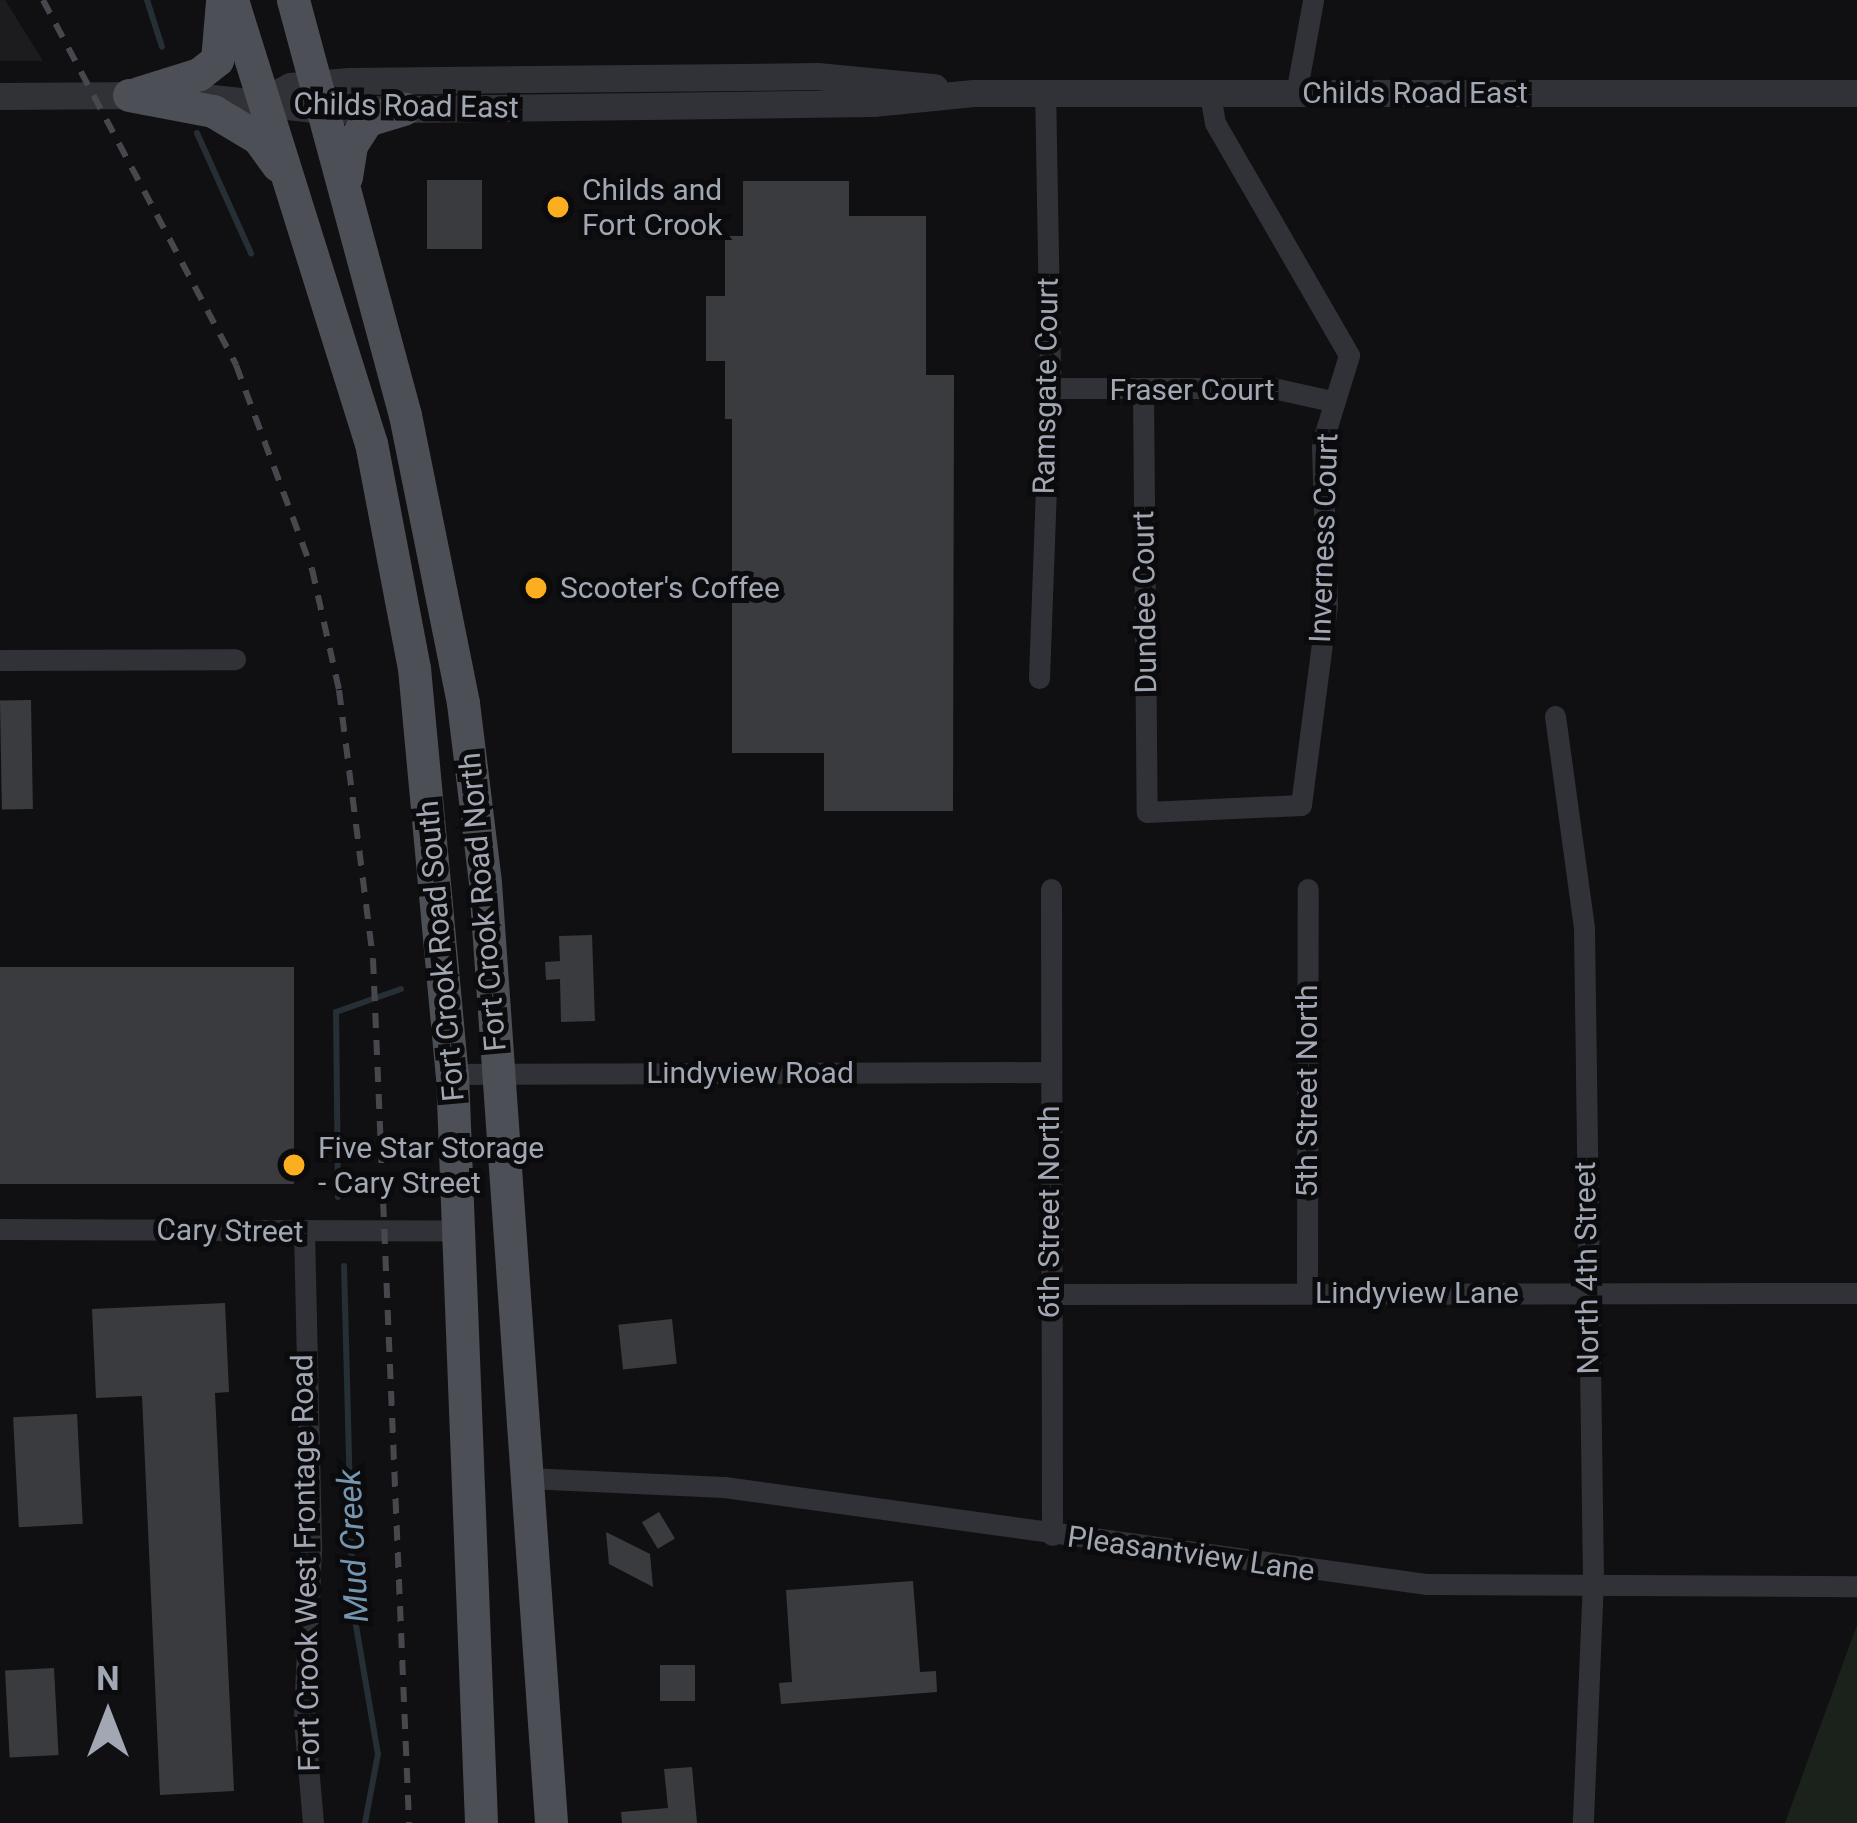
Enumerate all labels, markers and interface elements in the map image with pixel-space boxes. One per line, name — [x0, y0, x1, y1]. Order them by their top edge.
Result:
street label: Childs Road East — [1302, 75, 1528, 111]
street label: Childs Road East — [293, 86, 519, 126]
place label: Childs and Fort Crook — [582, 172, 722, 243]
marker: Childs and Fort Crook — [545, 194, 571, 220]
street label: Ramsgate Court — [1026, 277, 1066, 495]
street label: Fraser Court — [1110, 372, 1274, 408]
street label: Inverness Court — [1302, 432, 1346, 644]
street label: Dundee Court — [1125, 510, 1165, 694]
place label: Scooter's Coffee — [560, 570, 780, 606]
marker: Scooter's Coffee — [523, 575, 549, 601]
street label: Fort Crook Road North — [452, 751, 514, 1053]
street label: Fort Crook Road South — [410, 799, 472, 1103]
street label: 5th Street North — [1289, 985, 1325, 1197]
street label: Lindyview Road — [646, 1055, 854, 1091]
street label: 6th Street North — [1031, 1106, 1067, 1318]
place label: Five Star Storage - Cary Street — [318, 1130, 544, 1200]
marker: Five Star Storage - Cary Street — [281, 1152, 307, 1178]
street label: North 4th Street — [1567, 1161, 1607, 1375]
street label: Cary Street — [156, 1212, 304, 1250]
street label: Lindyview Lane — [1315, 1275, 1519, 1311]
street label: Fort Crook West Frontage Road — [284, 1354, 328, 1772]
water label: Mud Creek — [329, 1468, 377, 1624]
street label: Pleasantview Lane — [1065, 1519, 1317, 1589]
north arrow — [48, 1655, 168, 1775]
text: N — [96, 1659, 120, 1698]

